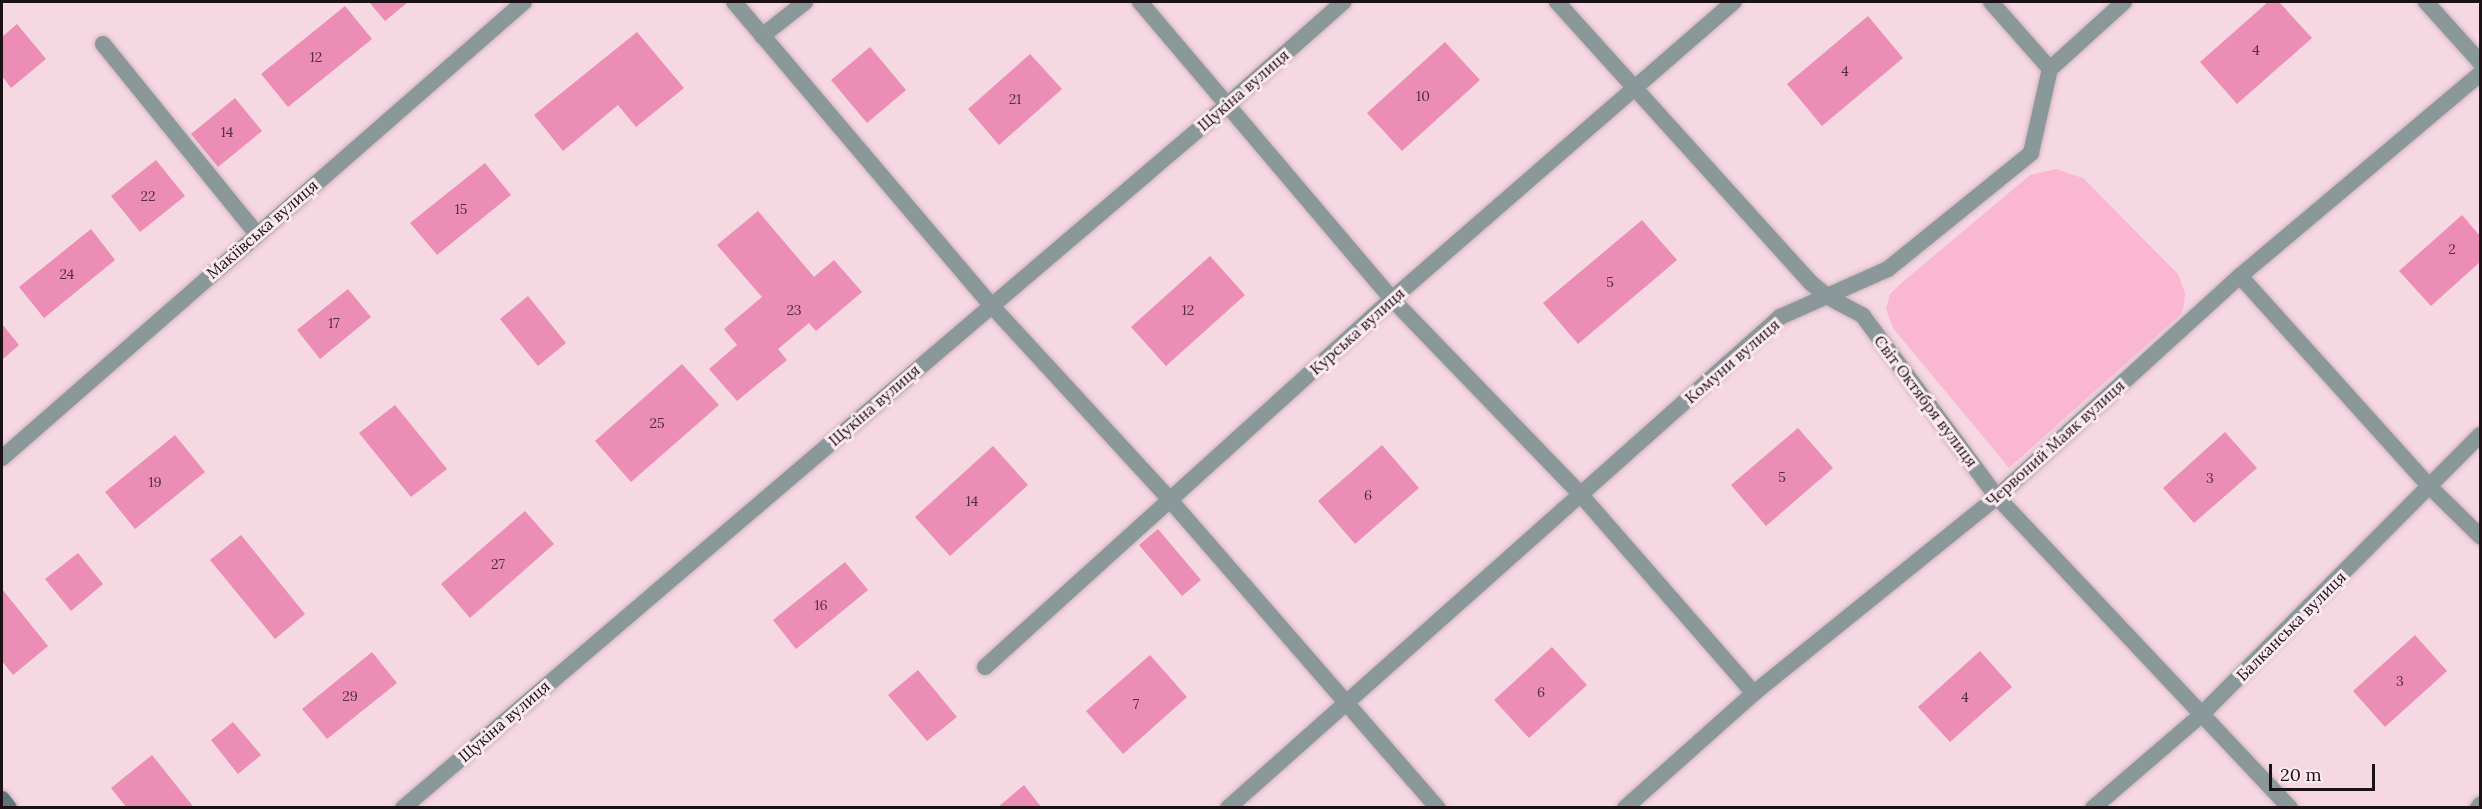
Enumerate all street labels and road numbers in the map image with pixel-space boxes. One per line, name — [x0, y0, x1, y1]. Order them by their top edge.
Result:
street label: Щукіна вулиця — [1193, 45, 1293, 135]
street label: Макіївська вулиця — [202, 175, 322, 283]
street label: Курська вулиця — [1306, 283, 1408, 379]
street label: Комуни вулиця — [1681, 315, 1783, 407]
street label: Світ Октября вулиця — [1870, 331, 1982, 471]
street label: Щукіна вулиця — [824, 360, 924, 450]
street label: Червоний Маяк вулиця — [1982, 376, 2128, 510]
street label: Балканська вулиця — [2232, 567, 2350, 685]
street label: Щукіна вулиця — [454, 676, 554, 766]

